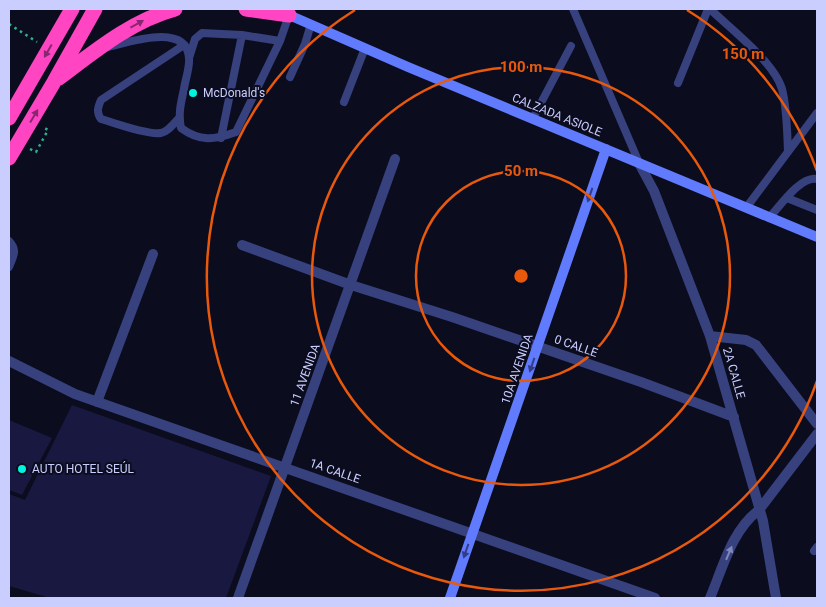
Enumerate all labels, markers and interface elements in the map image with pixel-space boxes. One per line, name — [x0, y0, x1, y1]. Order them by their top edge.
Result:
one-way arrow — [129, 20, 144, 28]
one-way arrow — [43, 44, 52, 58]
text: 150 m — [722, 45, 764, 63]
text: 100 m — [500, 58, 542, 76]
place label: McDonald's — [203, 86, 265, 100]
marker: McDonald's — [187, 87, 199, 99]
street label: CALZADA ASIOLE — [510, 91, 604, 139]
one-way arrow — [29, 110, 38, 123]
text: 50 m — [504, 162, 538, 180]
one-way arrow — [586, 187, 593, 202]
centre of rings — [512, 267, 530, 285]
street label: 10A AVENIDA — [498, 332, 536, 406]
street label: 0 CALLE — [552, 332, 600, 360]
street label: 11 AVENIDA — [287, 342, 323, 408]
street label: 2A CALLE — [720, 346, 748, 401]
one-way arrow — [527, 358, 535, 373]
street label: 1A CALLE — [308, 456, 362, 486]
place label: AUTO HOTEL SEÚL — [32, 461, 135, 476]
marker: AUTO HOTEL SEÚL — [16, 463, 28, 475]
one-way arrow — [462, 544, 470, 559]
one-way arrow — [725, 545, 733, 560]

